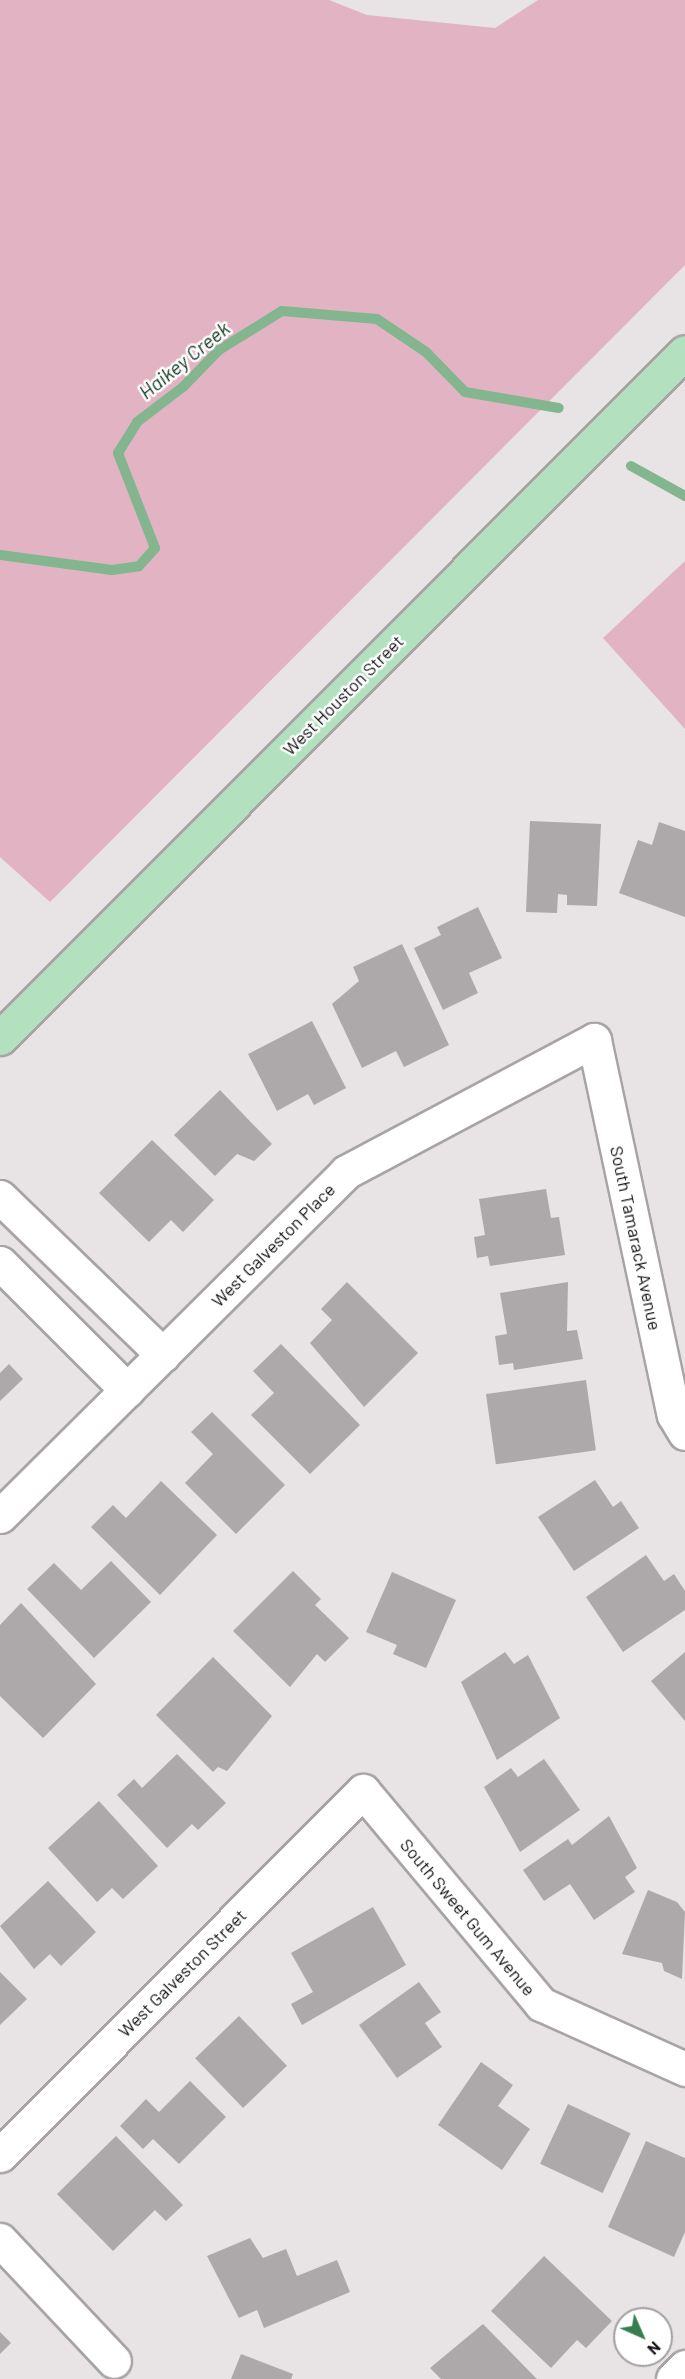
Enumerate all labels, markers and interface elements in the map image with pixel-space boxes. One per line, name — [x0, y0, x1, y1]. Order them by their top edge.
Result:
water label: Haikey Creek — [134, 316, 234, 404]
street label: West Houston Street — [278, 630, 408, 760]
street label: South Tamarack Avenue — [606, 1144, 666, 1332]
street label: West Galveston Place — [207, 1179, 339, 1311]
street label: South Sweet Gum Avenue — [396, 1834, 540, 2000]
street label: West Galveston Street — [113, 1904, 251, 2042]
north arrow — [613, 2307, 673, 2367]
text: N — [644, 2338, 665, 2359]

